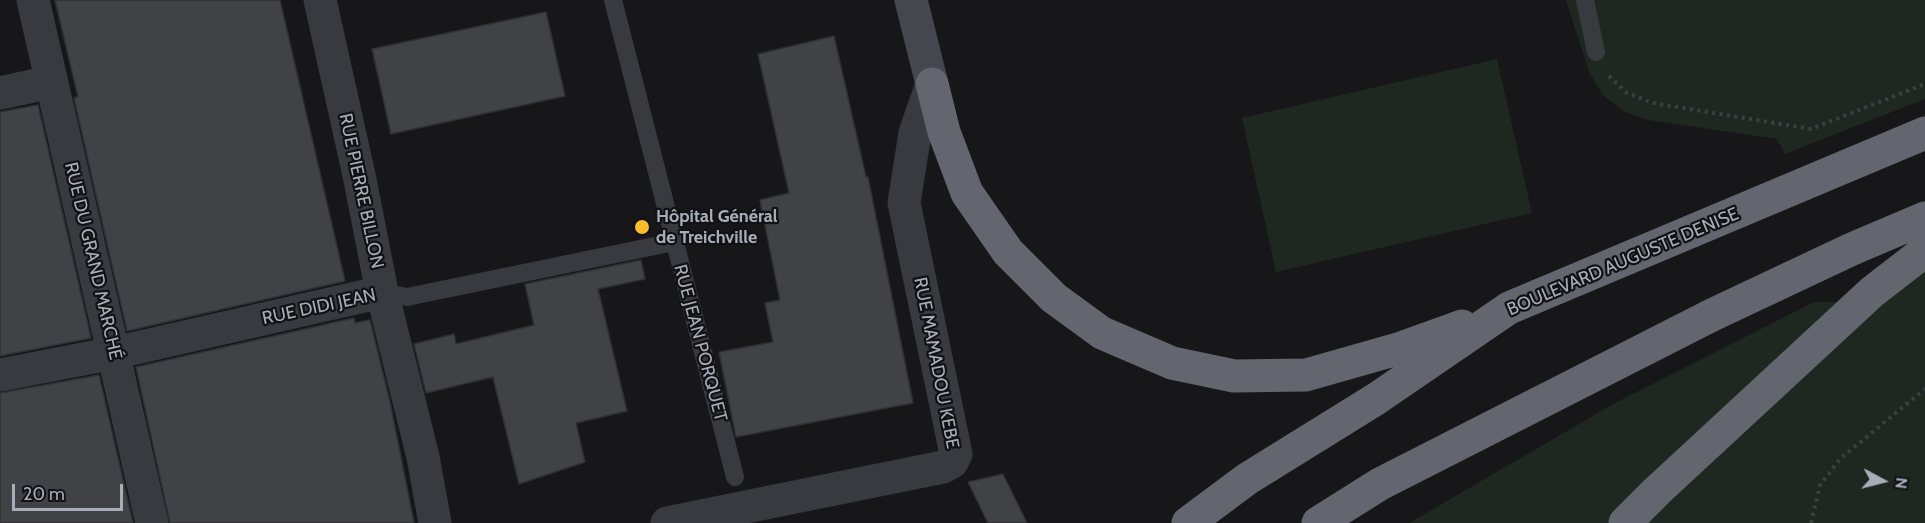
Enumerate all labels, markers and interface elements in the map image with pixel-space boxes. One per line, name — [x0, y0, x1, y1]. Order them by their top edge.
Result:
street label: RUE PIERRE BILLON — [334, 111, 388, 271]
street label: RUE DU GRAND MARCHÉ — [60, 160, 126, 362]
street label: BOULEVARD AUGUSTE DENISE — [1504, 203, 1742, 321]
place label: Hôpital Général de Treichville — [656, 206, 778, 248]
marker: Hôpital Général de Treichville — [633, 218, 651, 236]
street label: RUE JEAN PORQUET — [669, 262, 731, 424]
street label: RUE MAMADOU KEBE — [909, 275, 963, 451]
street label: RUE DIDI JEAN — [260, 284, 378, 330]
north arrow — [1853, 451, 1913, 511]
scale bar — [15, 472, 126, 510]
text: N — [1891, 476, 1911, 490]
text: 20 m — [23, 483, 65, 505]

